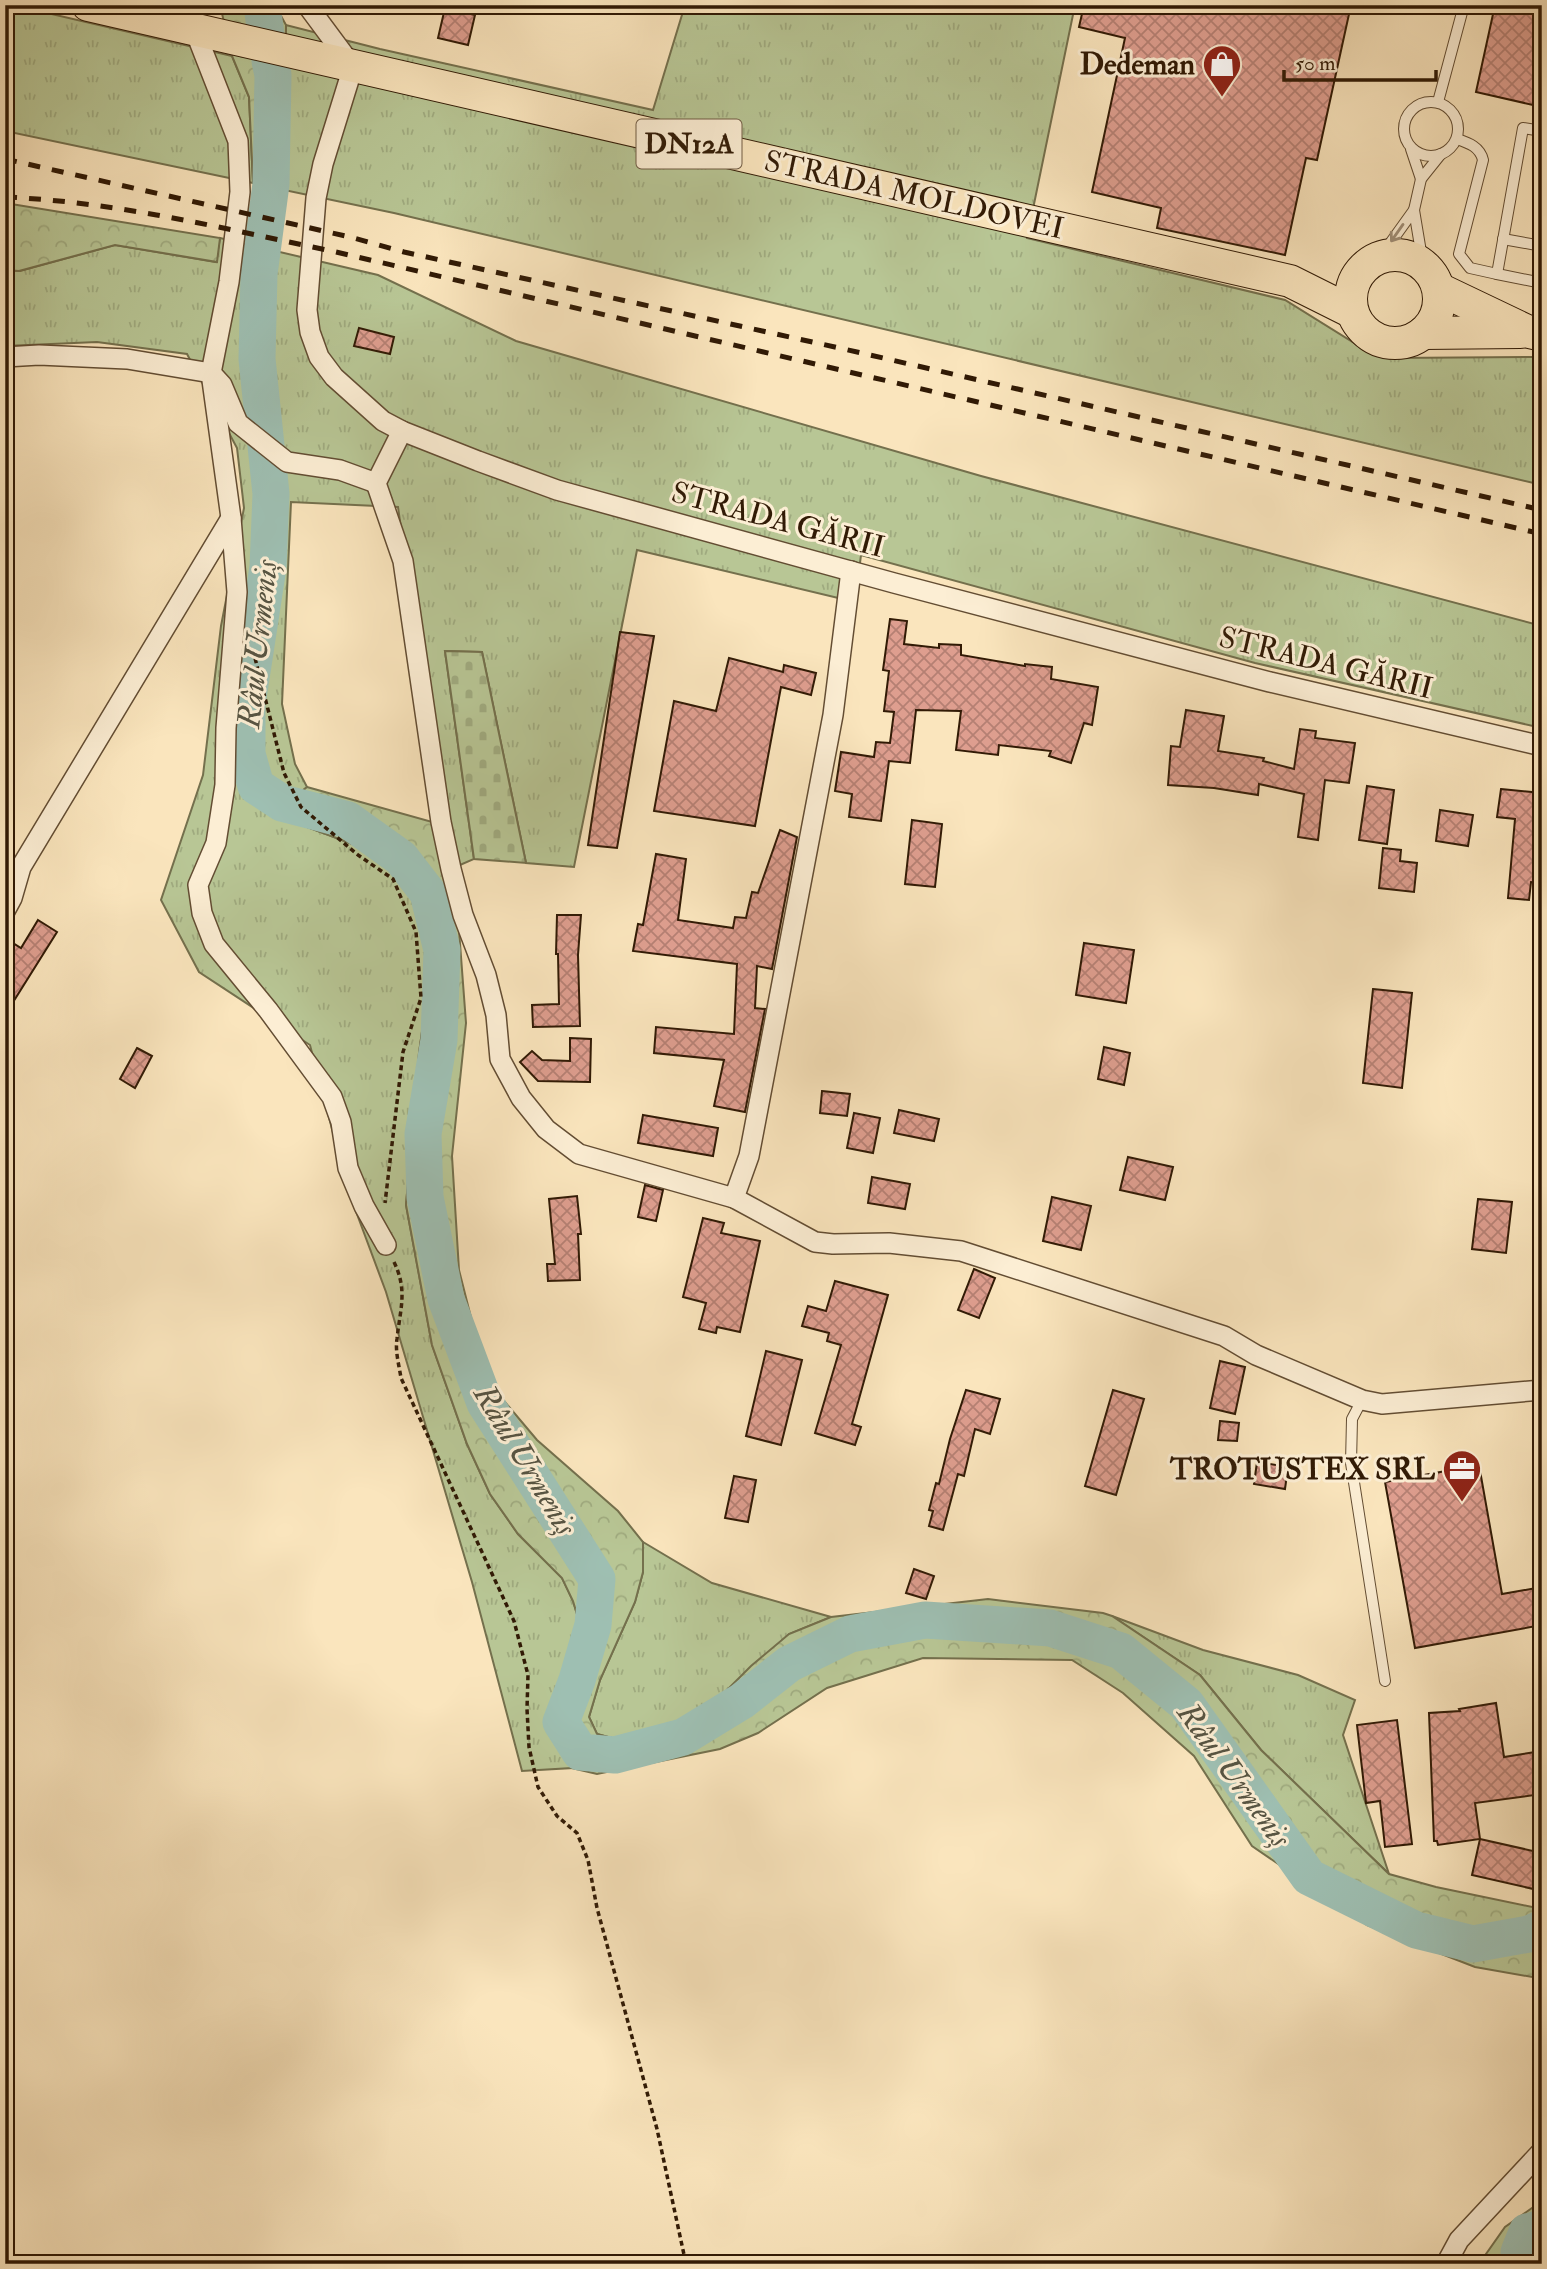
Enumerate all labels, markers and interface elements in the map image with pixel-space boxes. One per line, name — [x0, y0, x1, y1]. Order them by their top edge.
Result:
scale bar — [1284, 38, 1437, 82]
shop icon: Dedeman — [1201, 43, 1243, 98]
place label: Dedeman — [1080, 46, 1196, 83]
text: 50 m — [1295, 50, 1336, 77]
road number: DN12A — [636, 120, 742, 168]
street label: STRADA MOLDOVEI — [761, 143, 1067, 247]
one-way arrow — [1390, 223, 1405, 242]
street label: STRADA GĂRII — [668, 474, 888, 566]
water label: Râul Urmeniș — [229, 557, 287, 731]
street label: STRADA GĂRII — [1215, 619, 1437, 707]
water label: Râul Urmeniș — [464, 1376, 586, 1544]
office icon: TROTUSTEX SRL — [1441, 1448, 1483, 1503]
place label: TROTUSTEX SRL — [1169, 1451, 1435, 1488]
water label: Râul Urmeniș — [1168, 1694, 1301, 1856]

